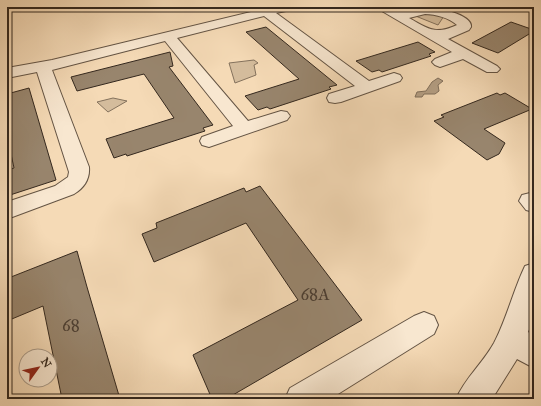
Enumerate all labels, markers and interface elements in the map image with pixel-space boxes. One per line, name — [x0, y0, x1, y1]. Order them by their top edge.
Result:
house number: 68A — [300, 284, 330, 305]
house number: 68 — [62, 315, 80, 336]
north arrow — [18, 348, 58, 388]
text: N — [38, 355, 54, 371]

